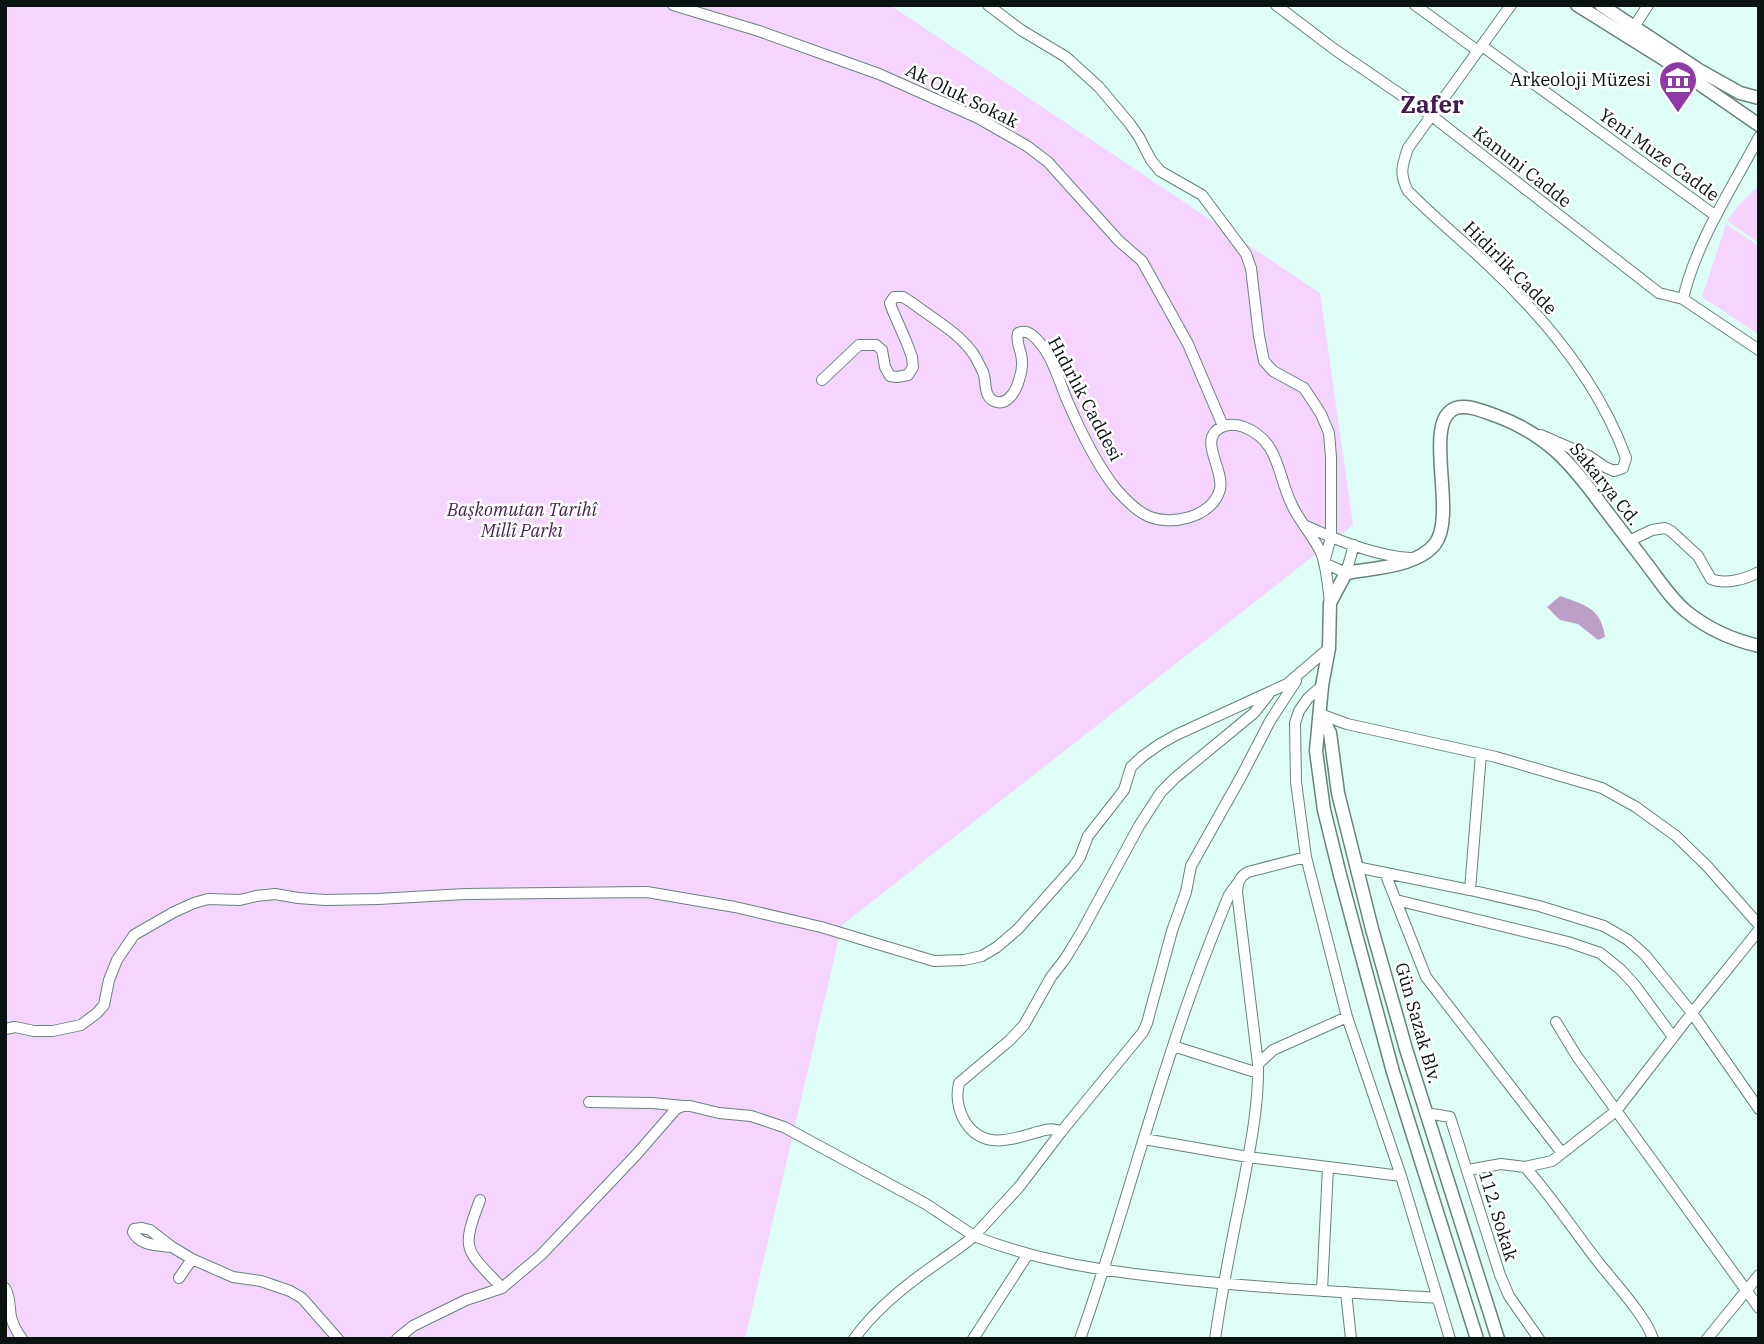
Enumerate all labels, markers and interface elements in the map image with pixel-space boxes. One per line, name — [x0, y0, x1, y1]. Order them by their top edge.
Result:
street label: Ak Oluk Sokak — [902, 58, 1023, 133]
museum icon: Arkeoloji Müzesi — [1657, 59, 1699, 114]
place label: Arkeoloji Müzesi — [1510, 68, 1651, 91]
district label: Zafer — [1400, 88, 1464, 120]
street label: Yeni Muze Cadde — [1594, 103, 1724, 206]
street label: Kanuni Cadde — [1468, 121, 1576, 212]
street label: Hidirlik Cadde — [1459, 216, 1562, 319]
street label: Hıdırlık Caddesi — [1043, 333, 1128, 465]
street label: Sakarya Cd. — [1565, 438, 1646, 530]
park label: Başkomutan Tarihî Millî Parkı — [446, 498, 599, 542]
street label: Gün Sazak Blv. — [1390, 960, 1447, 1086]
street label: 112. Sokak — [1474, 1168, 1523, 1264]

